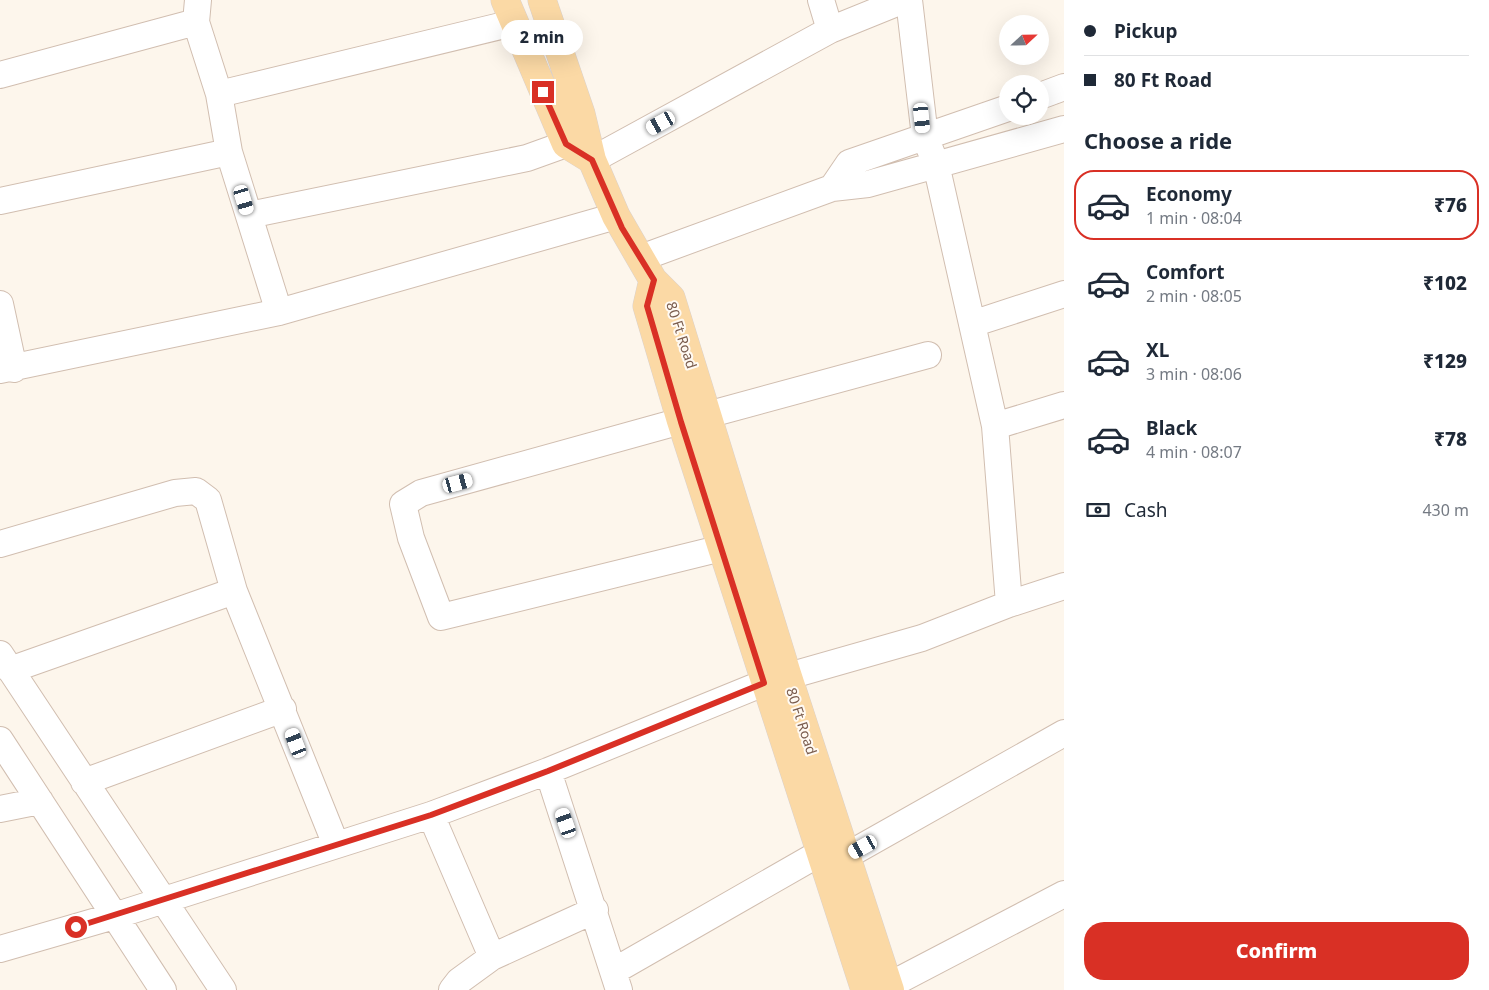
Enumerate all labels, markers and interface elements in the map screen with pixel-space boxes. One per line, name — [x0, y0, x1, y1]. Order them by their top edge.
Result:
north arrow — [999, 15, 1049, 65]
map controls — [999, 15, 1049, 125]
text: Pickup — [1114, 18, 1177, 44]
callout: 2 min — [502, 19, 584, 54]
text: 2 min — [520, 26, 564, 48]
text: 80 Ft Road — [1114, 67, 1212, 93]
button: locate — [999, 75, 1049, 125]
route end — [532, 81, 554, 103]
car — [912, 102, 931, 134]
car — [644, 109, 677, 137]
text: Choose a ride — [1084, 125, 1232, 155]
text: Economy — [1146, 181, 1232, 207]
car — [232, 183, 255, 217]
icon: car — [1086, 183, 1131, 228]
text: ₹76 — [1434, 192, 1467, 218]
text: 1 min · 08:04 — [1146, 207, 1242, 229]
text: Comfort — [1146, 259, 1225, 285]
icon: car — [1086, 261, 1131, 306]
text: ₹102 — [1423, 270, 1467, 296]
text: 2 min · 08:05 — [1146, 285, 1242, 307]
street label: 80 Ft Road — [662, 299, 702, 371]
text: XL — [1146, 337, 1169, 363]
icon: car — [1086, 339, 1131, 384]
text: ₹129 — [1423, 348, 1467, 374]
text: 3 min · 08:06 — [1146, 363, 1242, 385]
text: Black — [1146, 415, 1197, 441]
icon: car — [1086, 417, 1131, 462]
text: ₹78 — [1434, 426, 1467, 452]
text: 4 min · 08:07 — [1146, 441, 1242, 463]
car — [441, 472, 474, 494]
icon: cash — [1084, 496, 1112, 524]
text: Cash — [1124, 497, 1168, 523]
text: 430 m — [1422, 499, 1469, 521]
street label: 80 Ft Road — [782, 685, 822, 757]
car — [283, 726, 308, 760]
car — [554, 806, 577, 840]
car — [846, 833, 879, 861]
route start — [65, 916, 87, 938]
button: Confirm — [1084, 922, 1469, 980]

